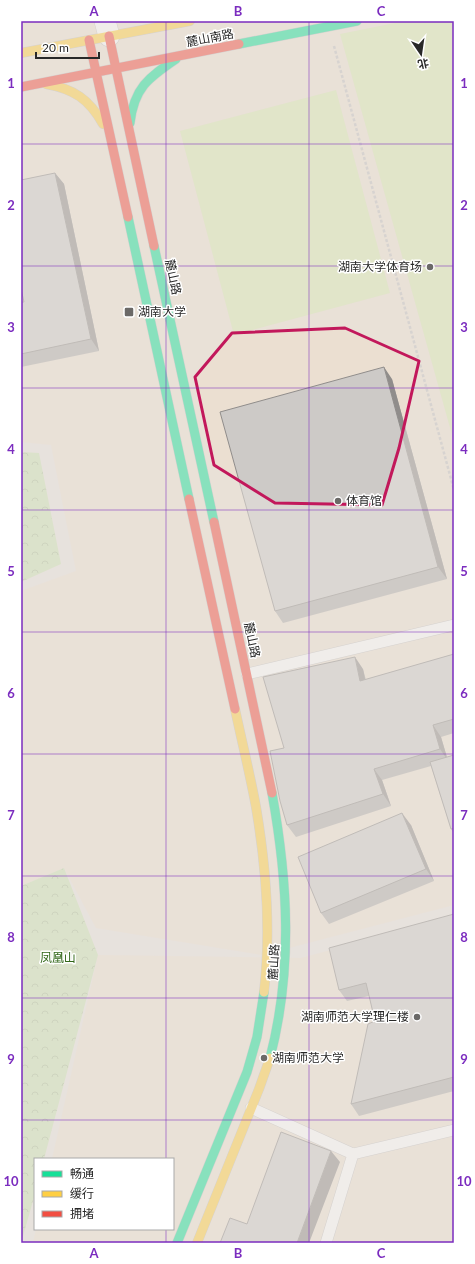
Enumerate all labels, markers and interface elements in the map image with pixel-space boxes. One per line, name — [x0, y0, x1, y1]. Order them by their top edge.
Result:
text: A — [88, 3, 99, 19]
text: B — [234, 3, 243, 19]
text: C — [377, 3, 386, 19]
street label: 麓山南路 — [185, 26, 235, 49]
scale bar — [36, 34, 99, 60]
north arrow — [401, 34, 441, 74]
text: 20 m — [42, 40, 69, 55]
text: 北 — [417, 57, 430, 72]
text: 1 — [7, 75, 15, 91]
text: 1 — [460, 75, 468, 91]
text: 2 — [7, 197, 15, 213]
text: 2 — [460, 197, 468, 213]
street label: 麓山路 — [162, 258, 185, 296]
place label: 湖南大学体育场 — [338, 259, 422, 274]
marker: 湖南大学体育场 — [425, 262, 435, 272]
place label: 湖南大学 — [138, 304, 186, 319]
marker: 湖南大学 — [123, 306, 135, 318]
text: 3 — [7, 319, 15, 335]
text: 3 — [460, 319, 468, 335]
text: 4 — [7, 441, 15, 457]
text: 4 — [460, 441, 468, 457]
place label: 体育馆 — [346, 493, 382, 508]
marker: 体育馆 — [333, 496, 343, 506]
text: 5 — [7, 563, 15, 579]
text: 5 — [460, 563, 468, 579]
street label: 麓山路 — [241, 621, 264, 659]
text: 6 — [7, 685, 15, 701]
text: 6 — [460, 685, 468, 701]
text: 7 — [7, 807, 15, 823]
text: 7 — [460, 807, 468, 823]
text: 8 — [7, 929, 15, 945]
text: 8 — [460, 929, 468, 945]
street label: 麓山路 — [265, 944, 282, 980]
park label: 凤凰山 — [40, 950, 76, 965]
place label: 湖南师范大学理仁楼 — [301, 1009, 409, 1024]
marker: 湖南师范大学理仁楼 — [412, 1012, 422, 1022]
place label: 湖南师范大学 — [272, 1050, 344, 1065]
text: 9 — [7, 1051, 15, 1067]
text: 9 — [460, 1051, 468, 1067]
marker: 湖南师范大学 — [259, 1053, 269, 1063]
legend — [34, 1158, 174, 1230]
text: 畅通 — [70, 1166, 94, 1181]
text: 10 — [3, 1173, 19, 1189]
text: 10 — [456, 1173, 472, 1189]
text: 缓行 — [70, 1186, 94, 1201]
text: 拥堵 — [70, 1206, 94, 1221]
text: A — [88, 1245, 99, 1261]
text: B — [234, 1245, 243, 1261]
text: C — [377, 1245, 386, 1261]

